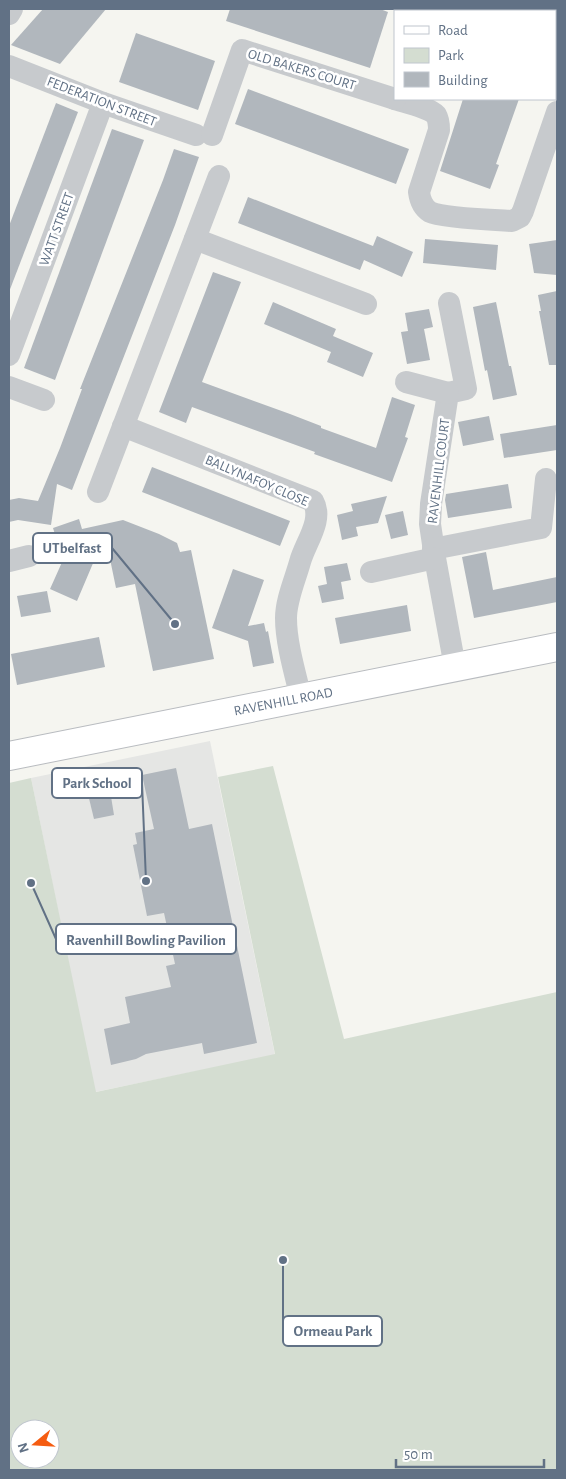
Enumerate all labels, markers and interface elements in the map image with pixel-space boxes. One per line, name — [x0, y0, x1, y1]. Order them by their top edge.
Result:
legend — [394, 10, 556, 100]
text: Road — [438, 23, 468, 38]
street label: OLD BAKERS COURT — [246, 47, 357, 93]
text: Park — [438, 48, 464, 63]
text: Building — [438, 73, 488, 88]
street label: FEDERATION STREET — [45, 75, 159, 129]
street label: WATT STREET — [37, 191, 77, 268]
street label: RAVENHILL COURT — [426, 417, 452, 525]
street label: BALLYNAFOY CLOSE — [203, 453, 310, 509]
callout: UTbelfast — [33, 533, 112, 563]
text: UTbelfast — [43, 541, 101, 556]
street label: RAVENHILL ROAD — [233, 686, 334, 718]
callout: Park School — [52, 768, 142, 798]
text: Park School — [62, 776, 132, 791]
callout: Ravenhill Bowling Pavilion — [56, 924, 236, 954]
text: Ravenhill Bowling Pavilion — [66, 933, 226, 948]
callout: Ormeau Park — [283, 1316, 382, 1346]
text: Ormeau Park — [294, 1324, 373, 1339]
north arrow — [10, 1419, 60, 1469]
scale bar — [396, 1436, 544, 1468]
text: N — [15, 1441, 32, 1455]
text: 50 m — [404, 1447, 433, 1462]

